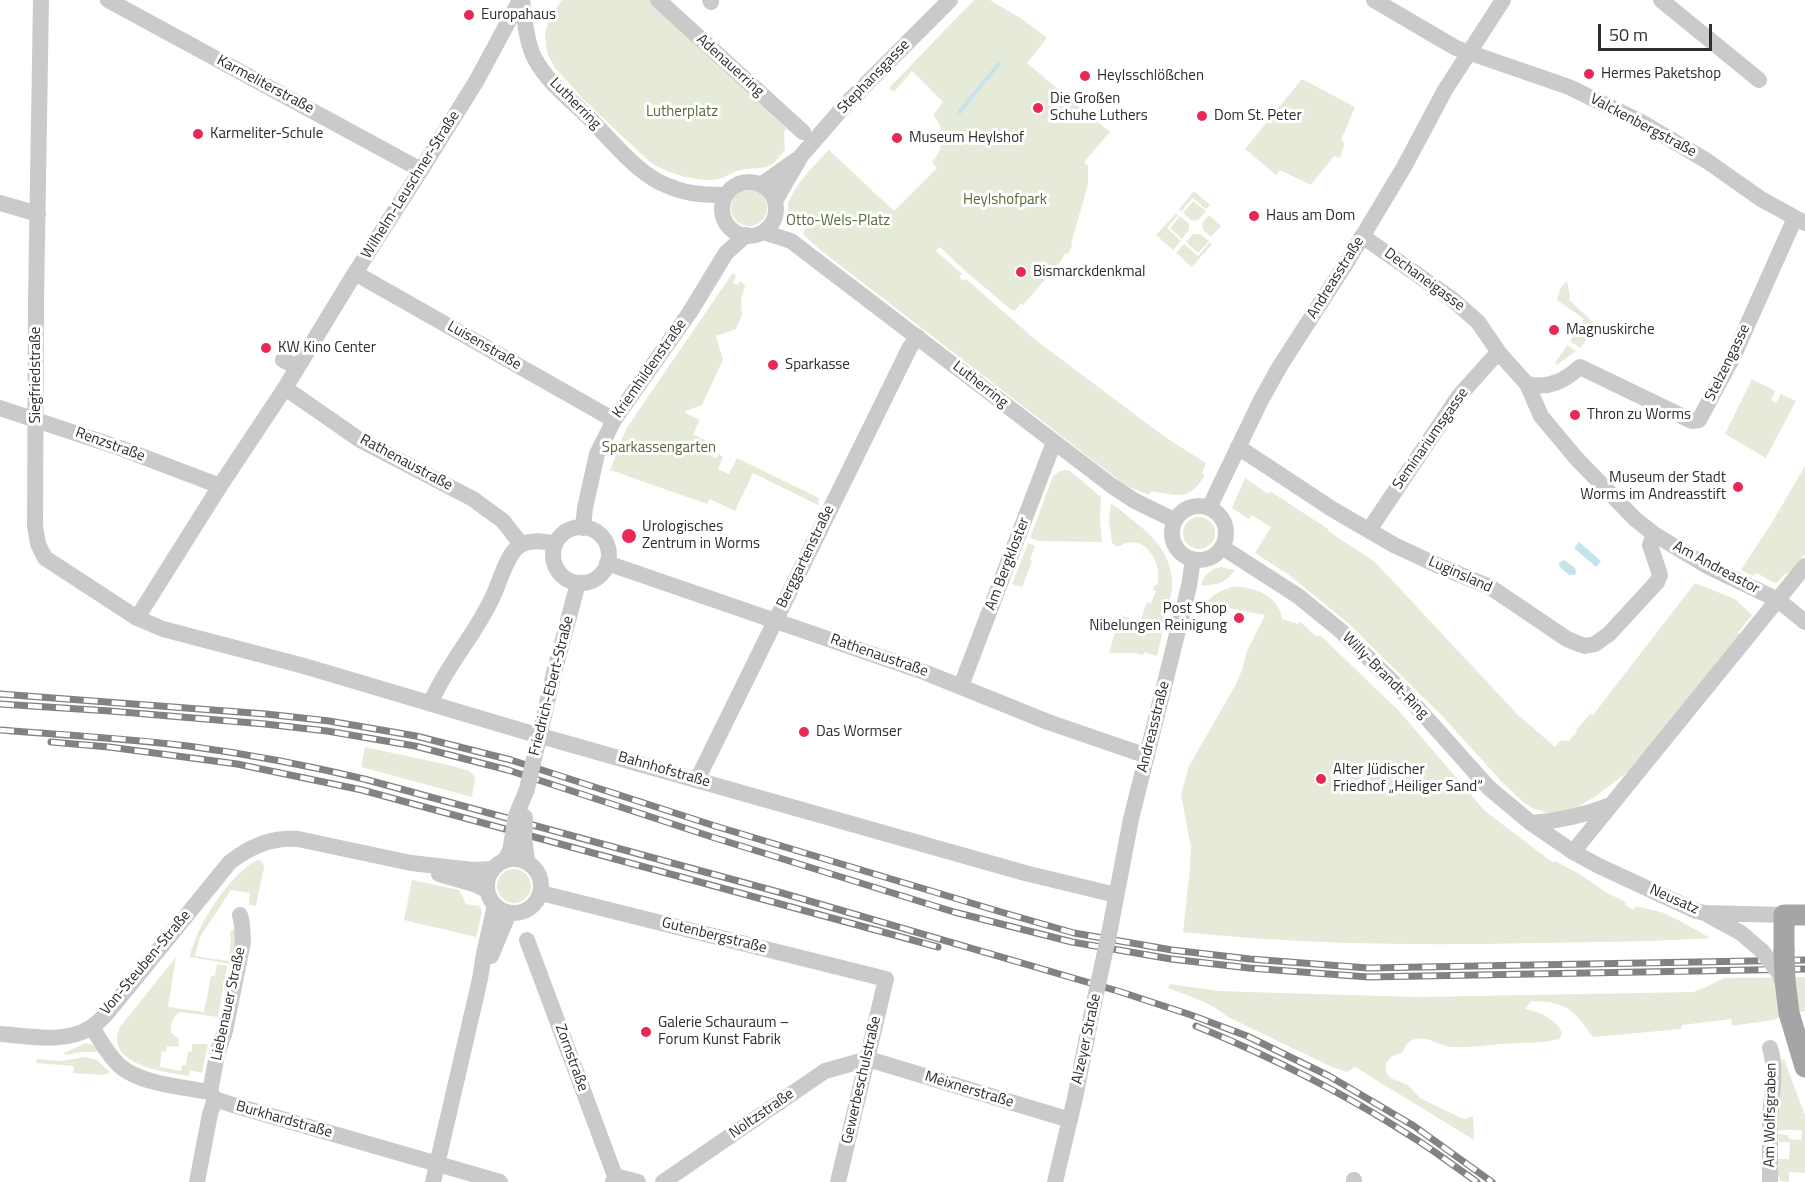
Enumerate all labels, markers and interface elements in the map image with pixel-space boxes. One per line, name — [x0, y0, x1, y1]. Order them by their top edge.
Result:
place label: Europahaus — [481, 6, 556, 24]
marker: Europahaus — [462, 8, 476, 22]
scale bar — [1601, 12, 1715, 50]
text: 50 m — [1609, 21, 1648, 48]
street label: Adenauerring — [692, 31, 768, 101]
street label: Stephansgasse — [834, 36, 914, 118]
street label: Karmeliterstraße — [213, 52, 317, 118]
place label: Hermes Paketshop — [1601, 65, 1721, 83]
place label: Heylsschlößchen — [1097, 67, 1204, 85]
marker: Hermes Paketshop — [1582, 67, 1596, 81]
marker: Heylsschlößchen — [1078, 69, 1092, 83]
street label: Lutherring — [546, 75, 604, 133]
place label: Die Großen Schuhe Luthers — [1050, 90, 1148, 125]
street label: Valckenbergstraße — [1587, 90, 1699, 162]
marker: Die Großen Schuhe Luthers — [1031, 101, 1045, 115]
park label: Lutherplatz — [646, 103, 718, 121]
place label: Dom St. Peter — [1214, 107, 1302, 125]
street label: Wilhelm-Leuschner-Straße — [358, 108, 464, 262]
marker: Dom St. Peter — [1195, 109, 1209, 123]
place label: Karmeliter-Schule — [210, 125, 323, 143]
marker: Karmeliter-Schule — [191, 127, 205, 141]
place label: Museum Heylshof — [909, 129, 1024, 147]
marker: Museum Heylshof — [890, 131, 904, 145]
park label: Heylshofpark — [963, 191, 1047, 209]
place label: Haus am Dom — [1266, 207, 1355, 225]
marker: Haus am Dom — [1247, 209, 1261, 223]
park label: Otto-Wels-Platz — [786, 212, 890, 230]
street label: Andreasstraße — [1304, 234, 1368, 322]
street label: Dechaneigasse — [1380, 245, 1468, 315]
place label: Bismarckdenkmal — [1033, 263, 1145, 281]
marker: Bismarckdenkmal — [1014, 265, 1028, 279]
street label: Kriemhildenstraße — [609, 316, 691, 422]
street label: Luisenstraße — [444, 318, 524, 374]
place label: Magnuskirche — [1566, 321, 1654, 339]
street label: Stelzengasse — [1702, 322, 1754, 404]
marker: Magnuskirche — [1547, 323, 1561, 337]
street label: Siegfriedstraße — [27, 327, 45, 423]
place label: KW Kino Center — [278, 339, 376, 357]
marker: KW Kino Center — [259, 341, 273, 355]
place label: Sparkasse — [785, 356, 850, 374]
marker: Sparkasse — [766, 358, 780, 372]
street label: Lutherring — [949, 358, 1011, 412]
street label: Seminariumsgasse — [1389, 385, 1473, 493]
place label: Thron zu Worms — [1587, 406, 1691, 424]
marker: Thron zu Worms — [1568, 408, 1582, 422]
street label: Renzstraße — [73, 424, 147, 466]
street label: Rathenaustraße — [357, 431, 455, 495]
park label: Sparkassengarten — [602, 439, 716, 457]
place label: Museum der Stadt Worms im Andreasstift — [1580, 469, 1726, 504]
marker: Museum der Stadt Worms im Andreasstift — [1731, 480, 1745, 494]
street label: Berggartenstraße — [773, 503, 839, 611]
street label: Am Bergkloster — [982, 515, 1034, 613]
place label: Urologisches Zentrum in Worms — [642, 518, 760, 553]
marker: Urologisches Zentrum in Worms — [620, 527, 638, 545]
street label: Am Andreastor — [1670, 538, 1762, 598]
street label: Luginsland — [1425, 553, 1495, 597]
place label: Post Shop Nibelungen Reinigung — [1089, 600, 1227, 635]
marker: Post Shop Nibelungen Reinigung — [1232, 611, 1246, 625]
street label: Friedrich-Ebert-Straße — [526, 614, 578, 758]
street label: Willy-Brandt-Ring — [1338, 629, 1432, 723]
street label: Rathenaustraße — [828, 631, 930, 681]
street label: Andreasstraße — [1134, 680, 1174, 774]
place label: Das Wormser — [816, 723, 902, 741]
marker: Das Wormser — [797, 725, 811, 739]
street label: Bahnhofstraße — [616, 748, 712, 792]
place label: Alter Jüdischer Friedhof „Heiliger Sand“ — [1333, 761, 1483, 796]
marker: Alter Jüdischer Friedhof „Heiliger Sand“ — [1314, 772, 1328, 786]
street label: Neusatz — [1647, 881, 1701, 919]
street label: Von-Steuben-Straße — [97, 907, 195, 1019]
street label: Gutenbergstraße — [660, 914, 768, 958]
street label: Liebenauer Straße — [208, 946, 250, 1062]
street label: Alzeyer Straße — [1069, 992, 1105, 1086]
place label: Galerie Schauraum – Forum Kunst Fabrik — [658, 1014, 789, 1049]
street label: Gewerbeschulstraße — [839, 1014, 885, 1146]
street label: Zornstraße — [551, 1022, 591, 1094]
marker: Galerie Schauraum – Forum Kunst Fabrik — [639, 1025, 653, 1039]
street label: Am Wolfsgraben — [1761, 1062, 1781, 1168]
street label: Meixnerstraße — [922, 1068, 1016, 1112]
street label: Noltzstraße — [726, 1085, 798, 1143]
street label: Burkhardstraße — [234, 1098, 334, 1142]

